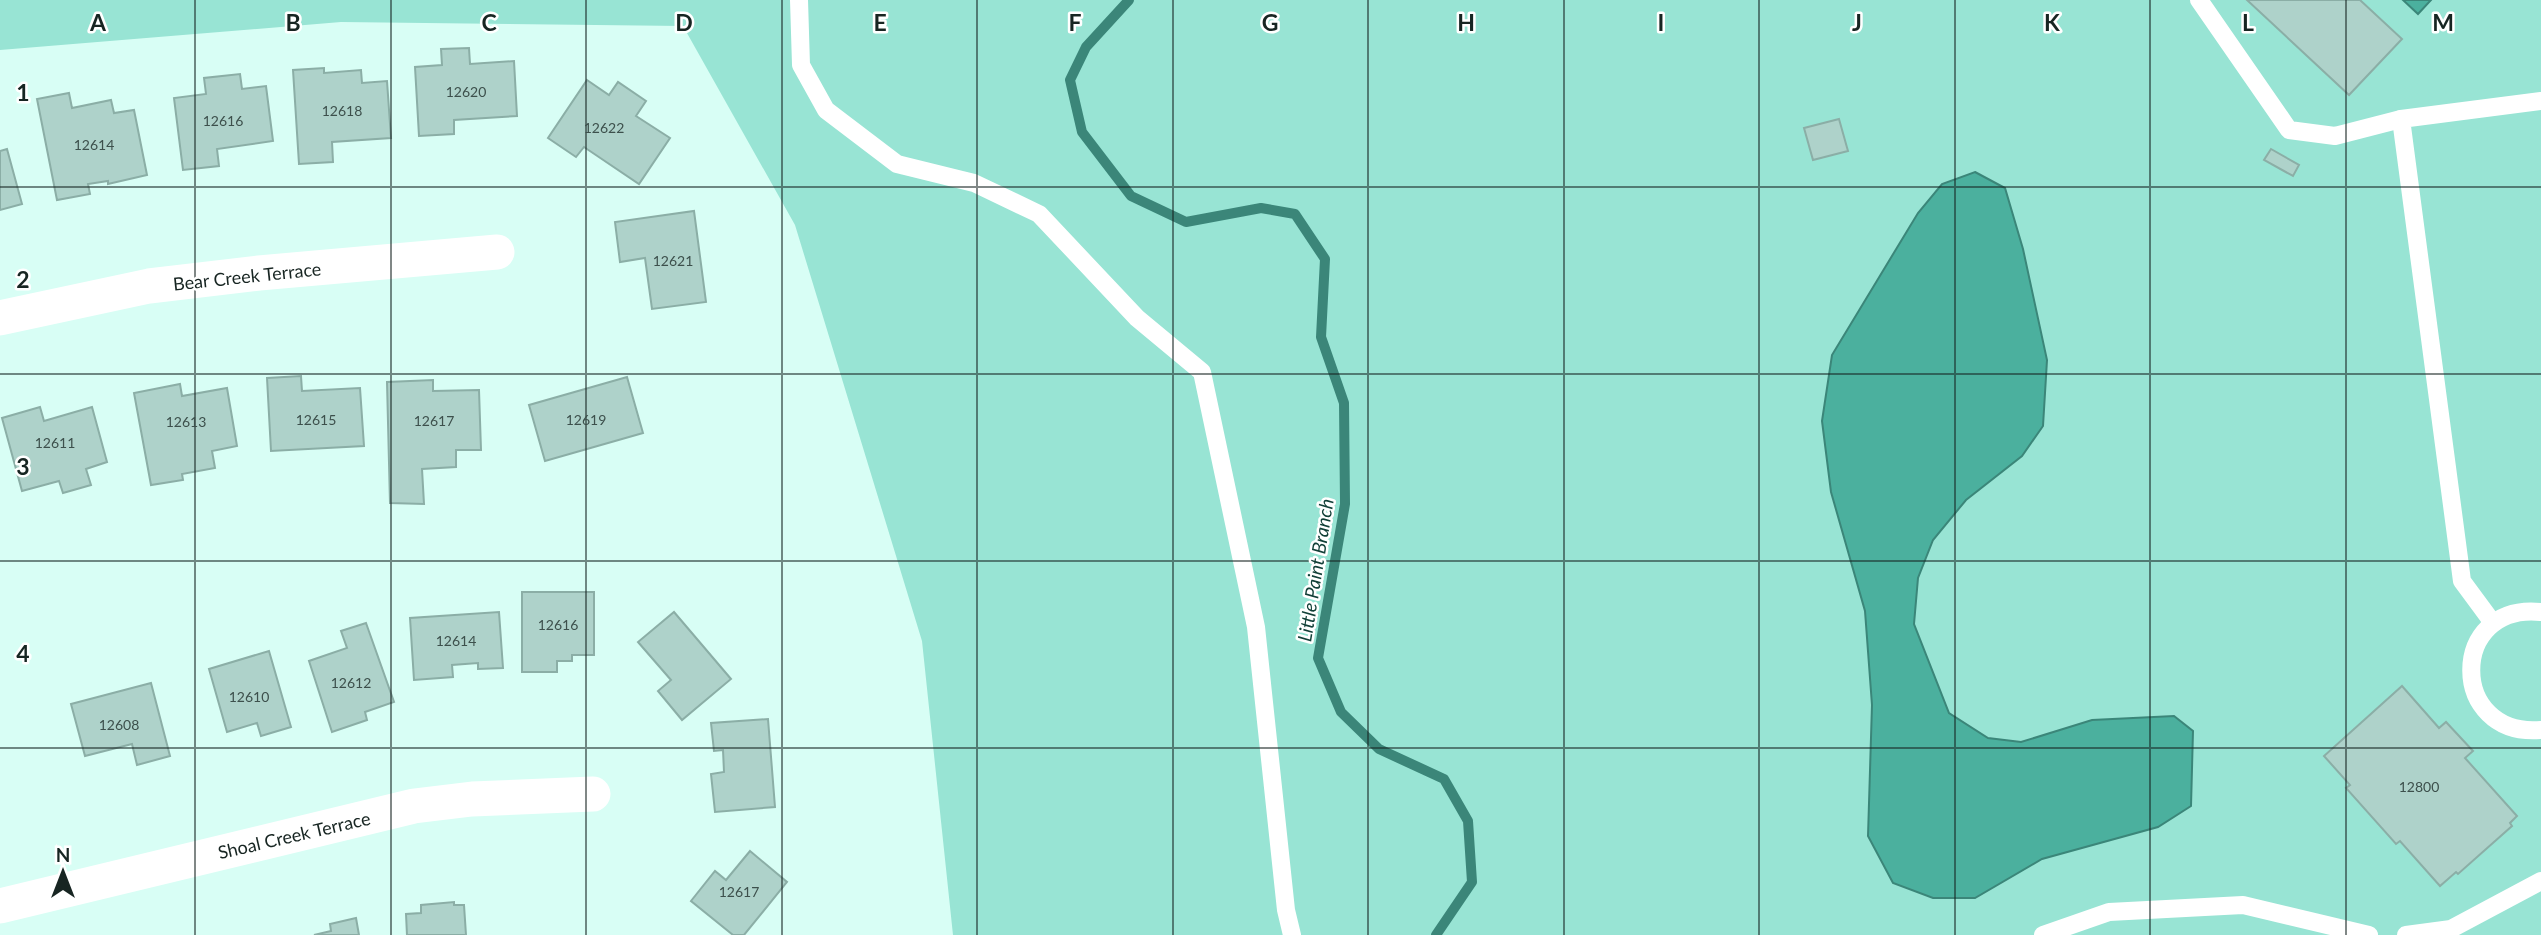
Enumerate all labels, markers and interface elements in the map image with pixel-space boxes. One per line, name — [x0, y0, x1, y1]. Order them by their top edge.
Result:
text: A — [89, 8, 107, 36]
text: B — [285, 8, 301, 36]
text: C — [481, 8, 497, 36]
text: D — [675, 8, 693, 36]
text: E — [873, 8, 887, 36]
text: F — [1068, 8, 1082, 36]
text: G — [1262, 8, 1278, 36]
text: H — [1457, 8, 1475, 36]
text: I — [1658, 8, 1664, 36]
text: J — [1852, 8, 1862, 36]
text: K — [2044, 8, 2060, 36]
text: L — [2242, 8, 2254, 36]
text: M — [2432, 8, 2454, 36]
text: 1 — [16, 78, 30, 106]
house number: 12620 — [446, 83, 486, 100]
house number: 12618 — [322, 102, 362, 119]
house number: 12616 — [203, 112, 243, 129]
house number: 12622 — [584, 119, 624, 136]
house number: 12614 — [74, 136, 114, 153]
house number: 12621 — [653, 252, 693, 269]
street label: Bear Creek Terrace — [172, 257, 322, 295]
text: 2 — [16, 265, 30, 293]
house number: 12615 — [296, 411, 336, 428]
house number: 12619 — [566, 411, 606, 428]
house number: 12617 — [414, 412, 454, 429]
house number: 12613 — [166, 413, 206, 430]
house number: 12611 — [35, 434, 75, 451]
text: 3 — [16, 452, 30, 480]
water label: Little Paint Branch — [1292, 497, 1338, 643]
house number: 12616 — [538, 616, 578, 633]
house number: 12614 — [436, 632, 476, 649]
text: 4 — [16, 639, 30, 667]
house number: 12612 — [331, 674, 371, 691]
house number: 12610 — [229, 688, 269, 705]
house number: 12608 — [99, 716, 139, 733]
house number: 12800 — [2399, 778, 2439, 795]
street label: Shoal Creek Terrace — [216, 807, 372, 863]
north arrow — [28, 837, 98, 907]
text: N — [56, 843, 70, 866]
house number: 12617 — [719, 883, 759, 900]

